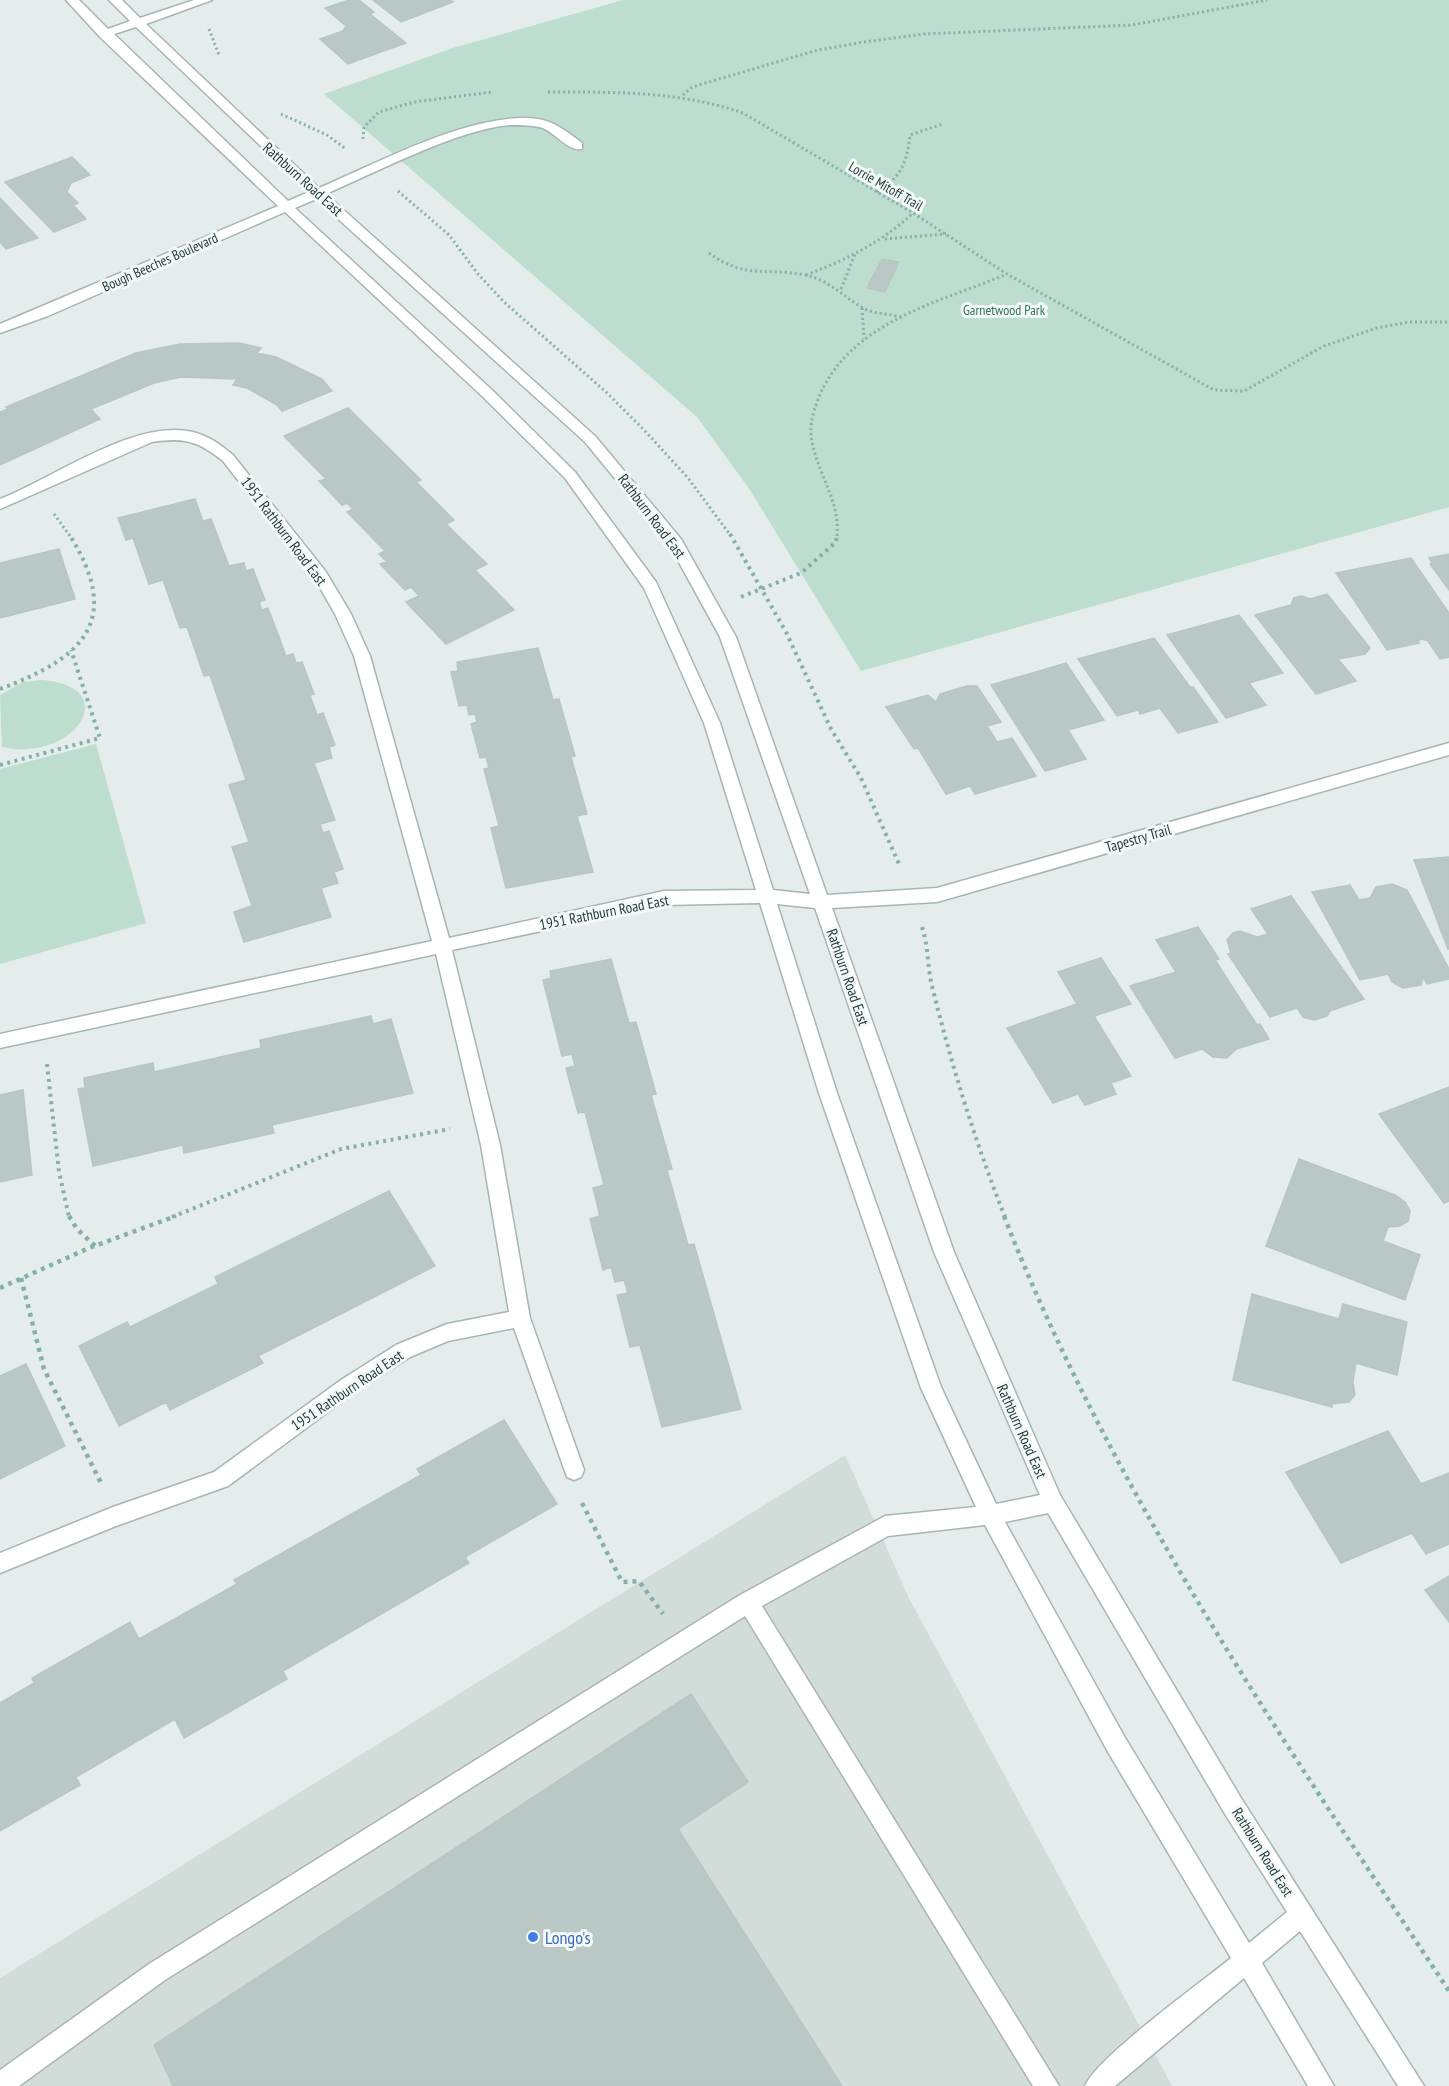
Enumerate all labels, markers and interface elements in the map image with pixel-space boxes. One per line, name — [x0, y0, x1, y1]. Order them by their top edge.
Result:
street label: Rathburn Road East — [259, 138, 347, 220]
street label: Lorrie Mitoff Trail — [846, 157, 927, 215]
street label: Bough Beeches Boulevard — [99, 228, 221, 296]
park label: Garnetwood Park — [963, 301, 1046, 319]
street label: Rathburn Road East — [614, 470, 690, 562]
street label: 1951 Rathburn Road East — [237, 473, 331, 589]
street label: Tapestry Trail — [1103, 819, 1174, 856]
street label: 1951 Rathburn Road East — [538, 890, 670, 934]
street label: Rathburn Road East — [823, 926, 873, 1028]
street label: 1951 Rathburn Road East — [287, 1345, 407, 1435]
street label: Rathburn Road East — [993, 1381, 1051, 1481]
street label: Rathburn Road East — [1228, 1804, 1298, 1900]
place label: Longo's — [545, 1926, 591, 1949]
marker: Longo's — [526, 1930, 540, 1944]

